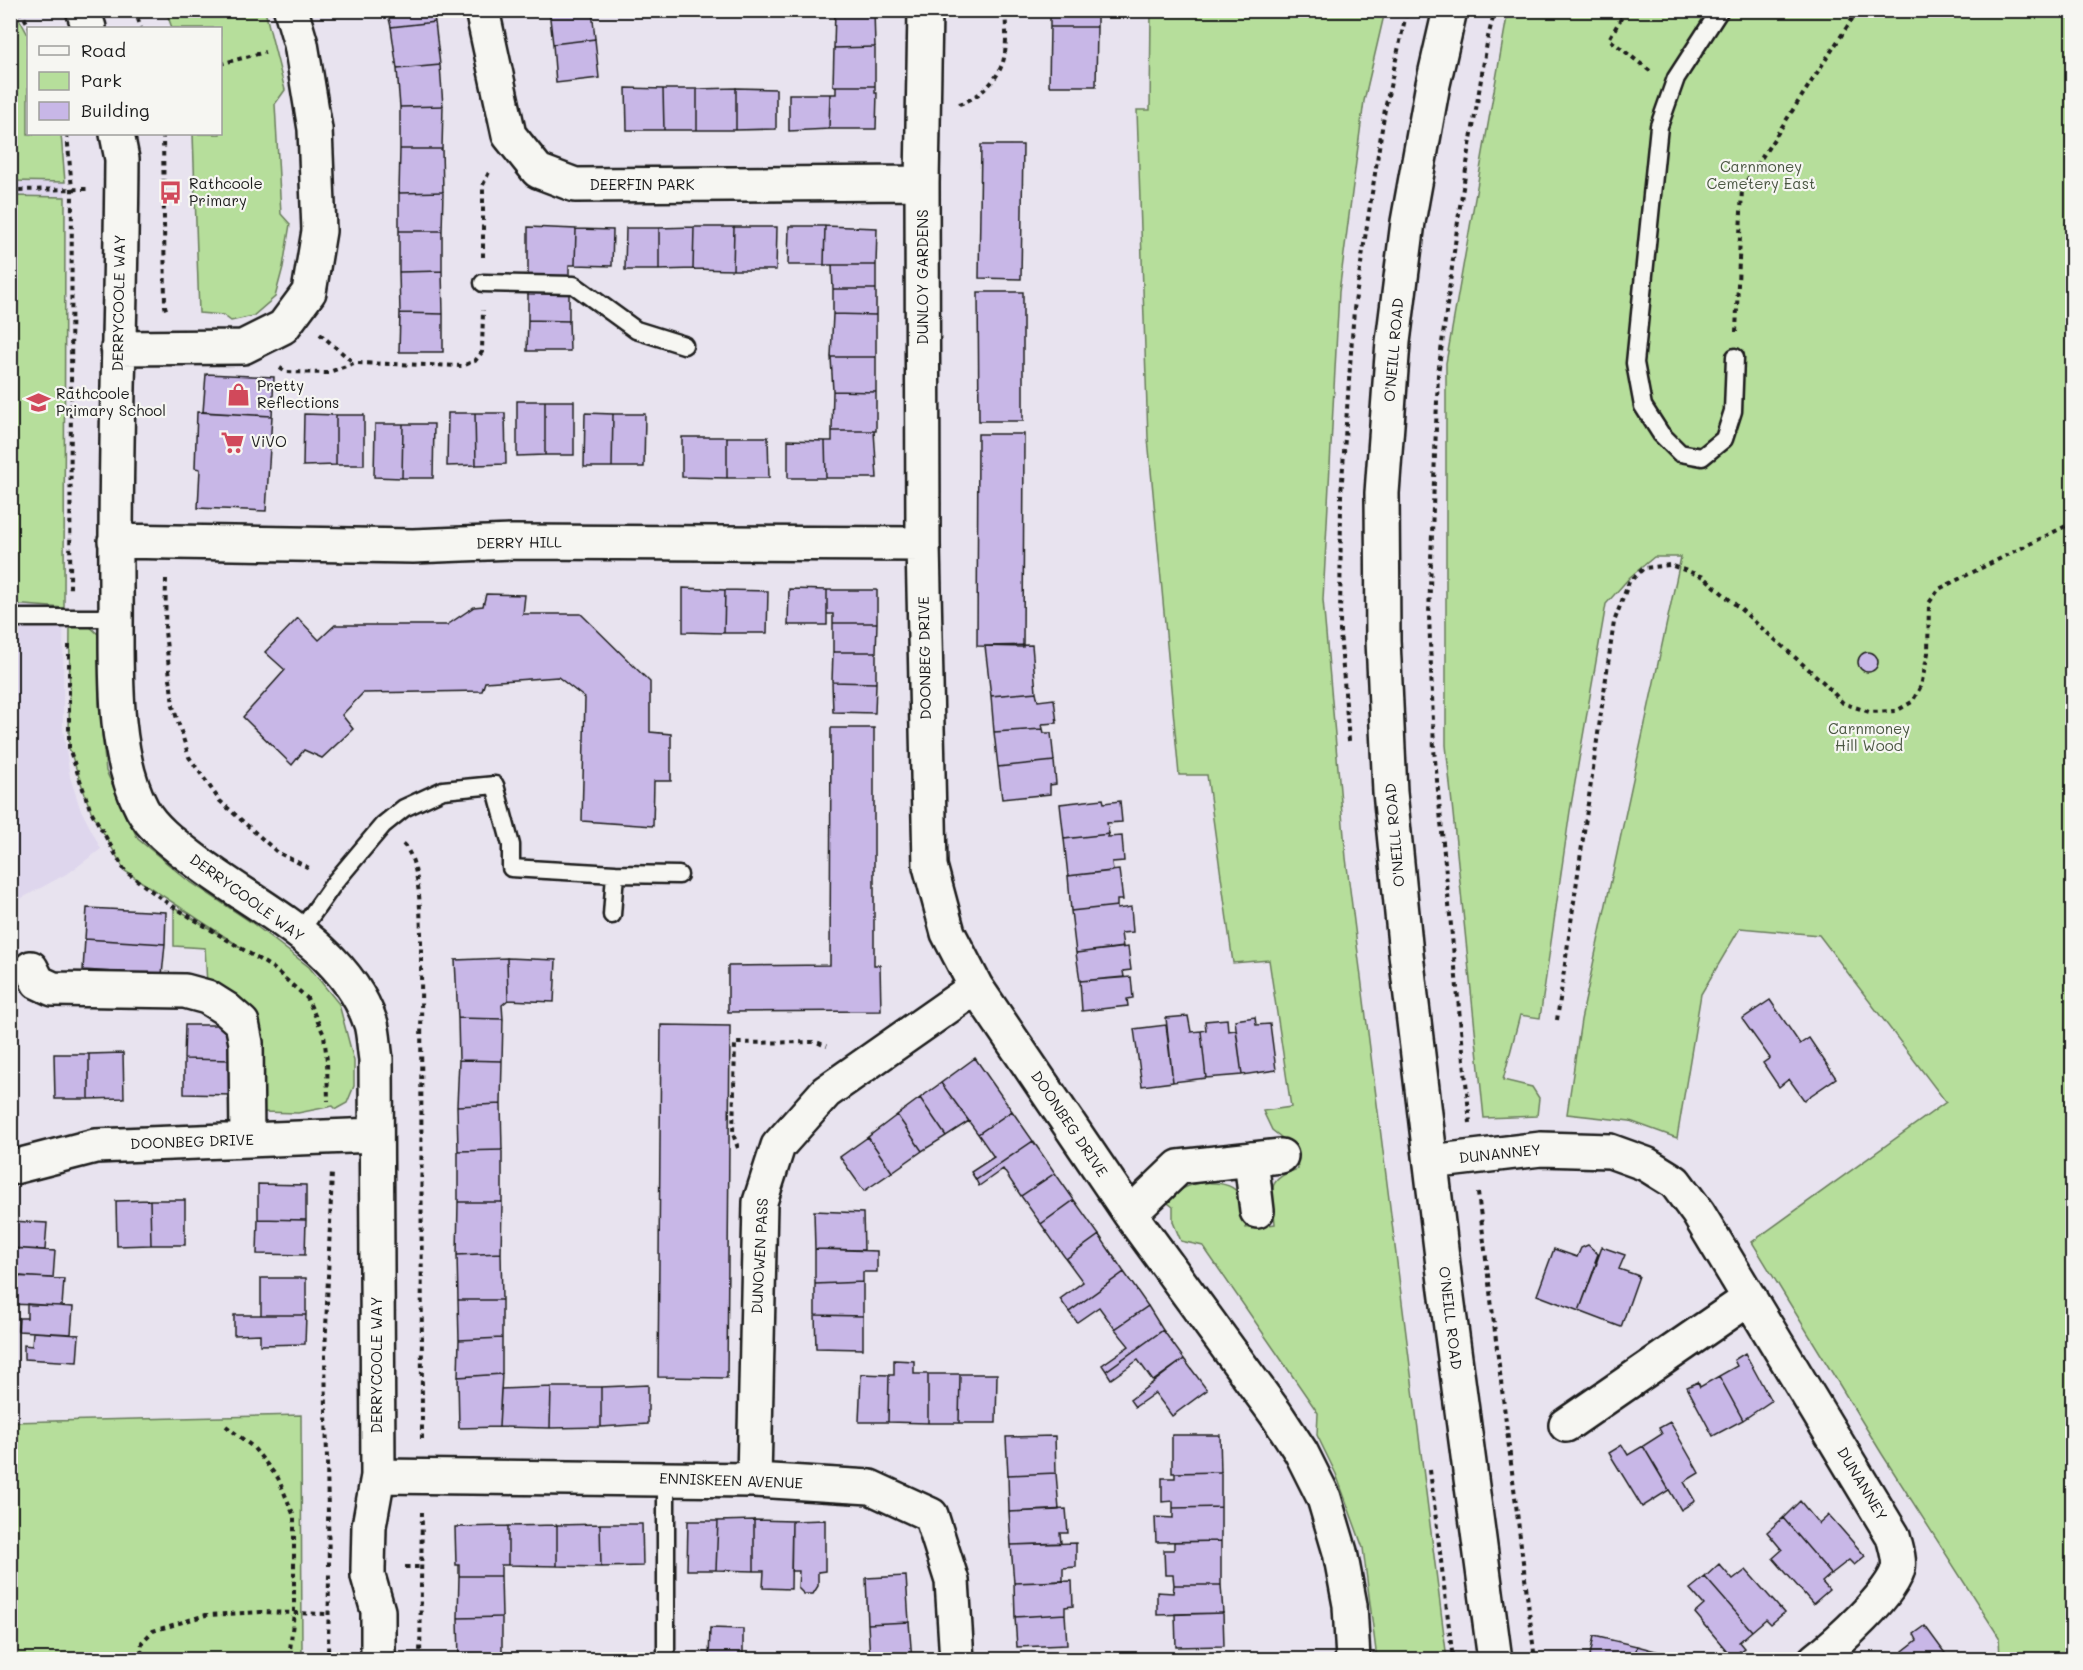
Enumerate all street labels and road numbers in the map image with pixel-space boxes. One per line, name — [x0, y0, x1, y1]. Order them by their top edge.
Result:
street label: DEERFIN PARK — [589, 174, 695, 194]
street label: DUNLOY GARDENS — [912, 209, 932, 345]
street label: DERRYCOOLE WAY — [107, 234, 129, 372]
street label: O'NEILL ROAD — [1379, 297, 1408, 403]
street label: DERRY HILL — [476, 531, 562, 553]
street label: DOONBEG DRIVE — [913, 596, 935, 720]
street label: O'NEILL ROAD — [1380, 782, 1409, 888]
street label: DERRYCOOLE WAY — [186, 849, 309, 946]
street label: DOONBEG DRIVE — [1027, 1067, 1113, 1181]
street label: DOONBEG DRIVE — [130, 1129, 255, 1153]
street label: DUNANNEY — [1458, 1139, 1542, 1167]
street label: DUNOWEN PASS — [746, 1197, 772, 1314]
street label: O'NEILL ROAD — [1435, 1265, 1467, 1371]
street label: DERRYCOOLE WAY — [366, 1296, 386, 1434]
street label: DUNANNEY — [1833, 1443, 1893, 1524]
street label: ENNISKEEN AVENUE — [659, 1467, 804, 1493]

